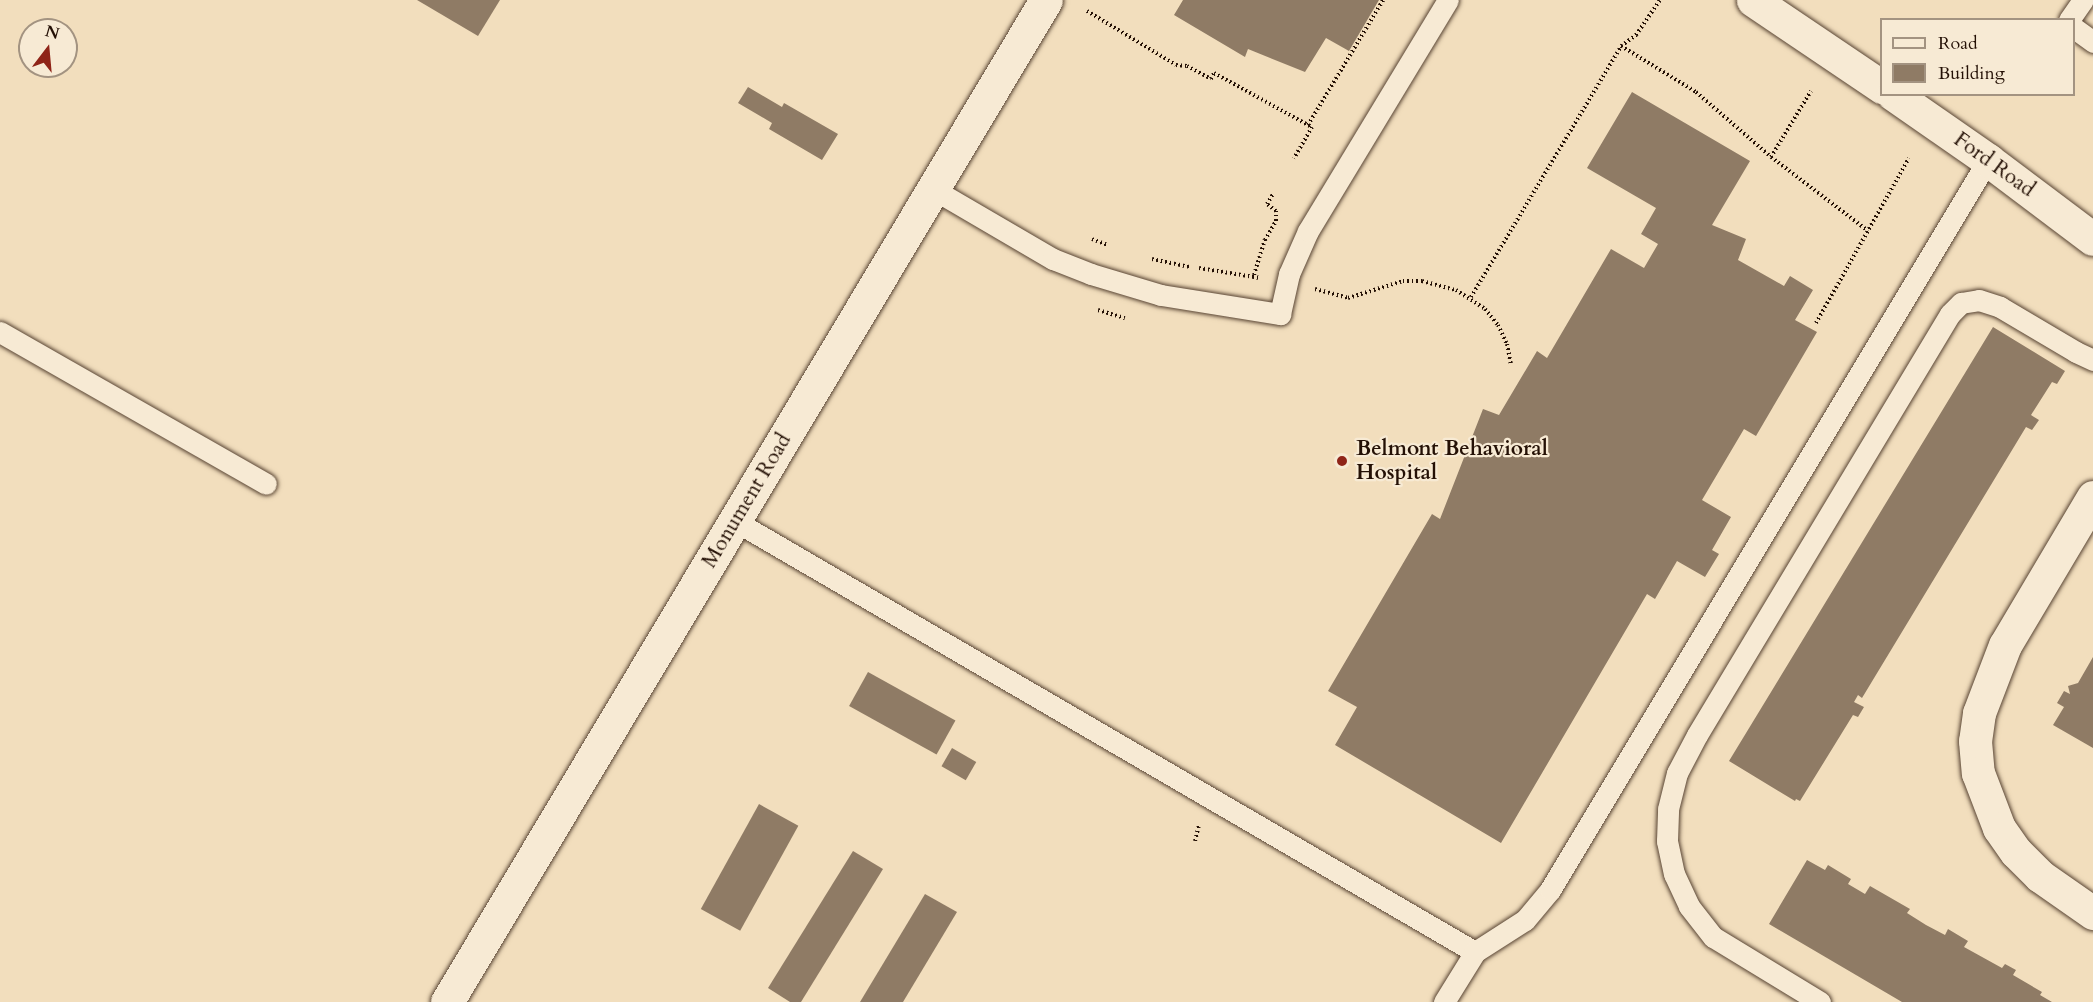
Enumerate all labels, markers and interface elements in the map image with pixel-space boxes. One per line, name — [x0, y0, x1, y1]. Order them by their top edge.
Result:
north arrow — [18, 18, 78, 78]
legend — [1880, 18, 2075, 96]
text: N — [43, 20, 62, 45]
text: Road — [1938, 31, 1978, 56]
text: Building — [1938, 61, 2005, 86]
street label: Ford Road — [1949, 127, 2039, 203]
street label: Monument Road — [697, 429, 797, 573]
place label: Belmont Behavioral Hospital — [1356, 436, 1548, 486]
marker: Belmont Behavioral Hospital — [1333, 452, 1351, 470]

